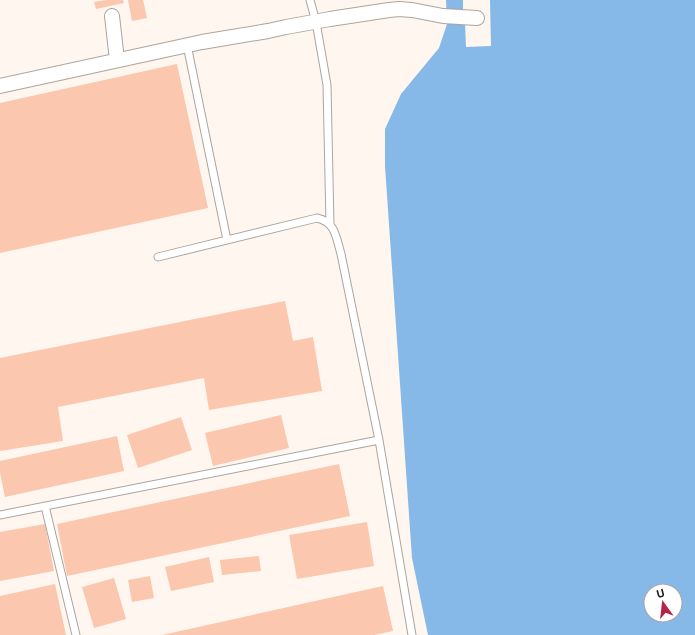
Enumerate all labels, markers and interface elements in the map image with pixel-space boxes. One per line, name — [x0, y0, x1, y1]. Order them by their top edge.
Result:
north arrow — [643, 583, 683, 623]
text: U — [654, 585, 666, 601]

